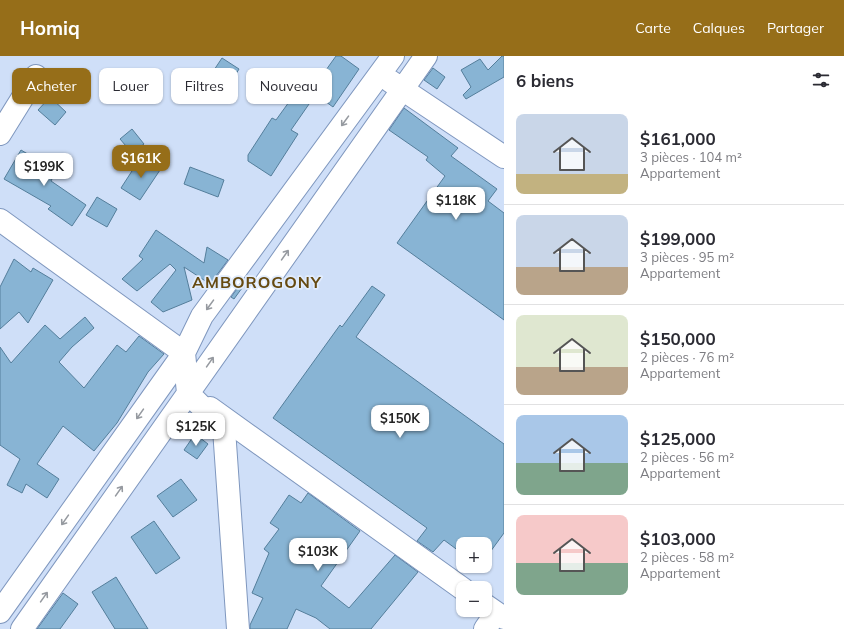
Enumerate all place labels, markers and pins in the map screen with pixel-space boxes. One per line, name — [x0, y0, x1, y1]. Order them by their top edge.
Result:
pin: $161K — [113, 145, 169, 179]
pin: $199K — [16, 153, 72, 187]
pin: $118K — [428, 187, 484, 221]
pin: $150K — [372, 405, 428, 439]
pin: $125K — [168, 413, 224, 447]
pin: $103K — [290, 538, 346, 572]

